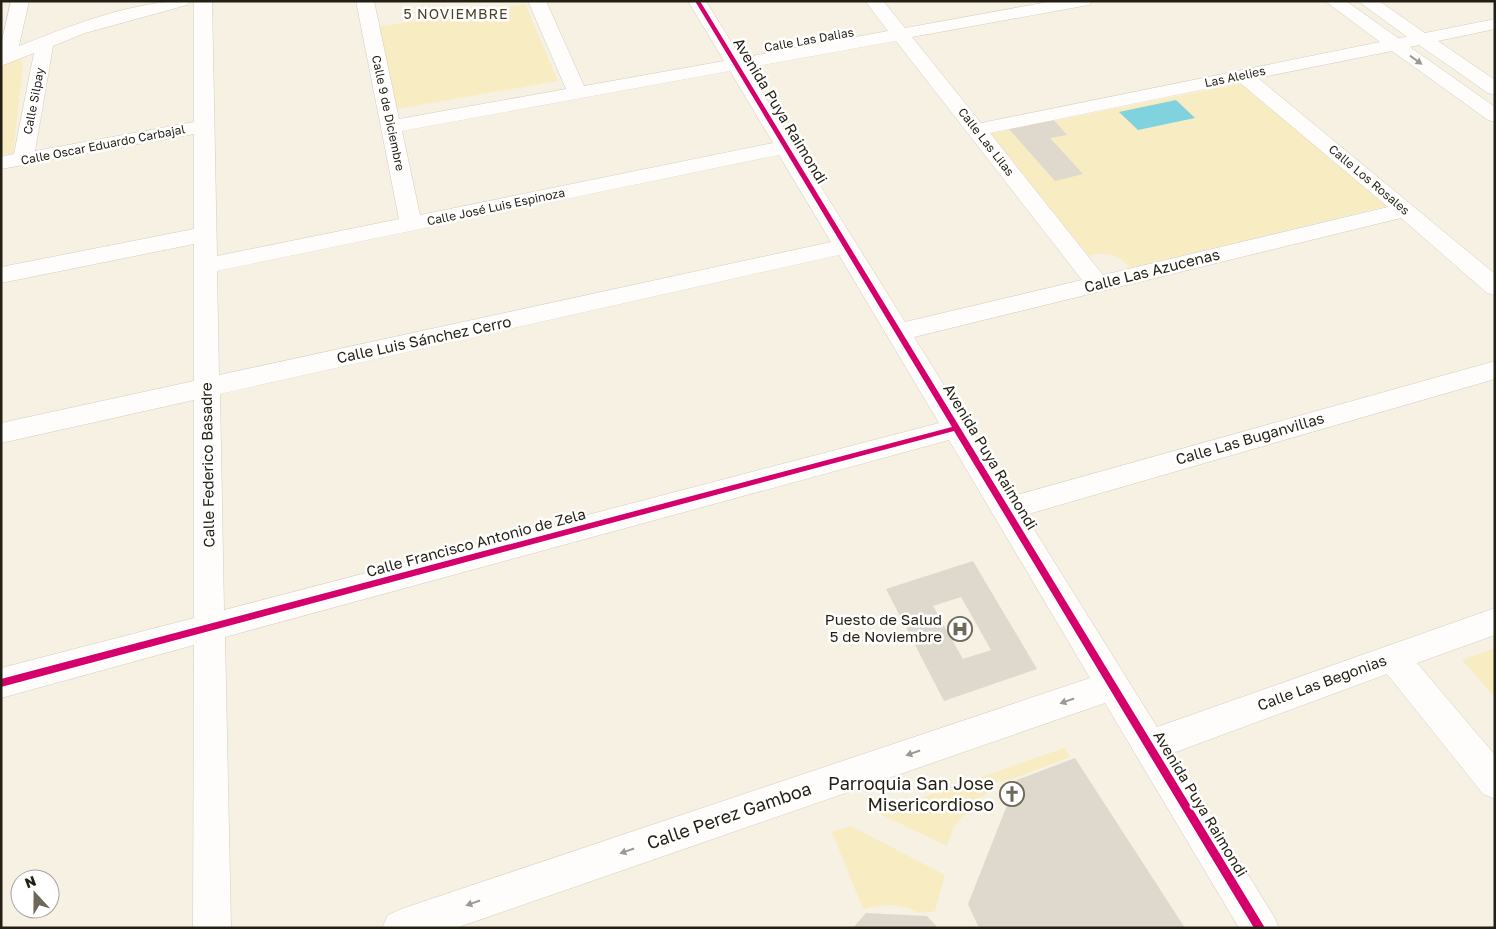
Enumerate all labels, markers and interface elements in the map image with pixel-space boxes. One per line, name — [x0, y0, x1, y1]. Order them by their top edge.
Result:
district label: 5 NOVIEMBRE — [403, 5, 509, 22]
street label: Calle Las Dalias — [763, 24, 855, 55]
street label: Avenida Puya Raimondi — [730, 34, 832, 187]
street label: Calle 9 de Diciembre — [369, 54, 408, 172]
one-way arrow — [1409, 55, 1423, 65]
street label: Las Alelies — [1203, 63, 1267, 90]
street label: Calle Silpay — [20, 66, 47, 136]
street label: Calle Las Lilas — [955, 105, 1018, 179]
street label: Calle Oscar Eduardo Carbajal — [19, 121, 186, 168]
street label: Calle Los Rosales — [1326, 141, 1413, 218]
street label: Calle José Luis Espinoza — [425, 185, 566, 228]
street label: Calle Las Azucenas — [1082, 244, 1221, 296]
street label: Calle Luis Sánchez Cerro — [335, 312, 513, 366]
street label: Avenida Puya Raimondi — [940, 380, 1042, 533]
street label: Calle Federico Basadre — [197, 382, 217, 548]
street label: Calle Las Buganvillas — [1173, 408, 1326, 468]
street label: Calle Francisco Antonio de Zela — [364, 504, 587, 580]
place label: Puesto de Salud 5 de Noviembre — [825, 610, 942, 645]
hospital icon: Puesto de Salud 5 de Noviembre — [947, 616, 973, 642]
street label: Calle Las Begonias — [1255, 650, 1389, 714]
one-way arrow — [1059, 697, 1074, 705]
street label: Avenida Puya Raimondi — [1150, 727, 1252, 880]
one-way arrow — [905, 750, 920, 758]
place label: Parroquia San Jose Misericordioso — [828, 772, 994, 815]
street label: Calle Perez Gamboa — [644, 777, 814, 854]
church icon: Parroquia San Jose Misericordioso — [999, 781, 1025, 807]
one-way arrow — [619, 847, 634, 855]
north arrow — [10, 869, 60, 919]
text: N — [22, 872, 38, 891]
one-way arrow — [465, 899, 480, 907]

